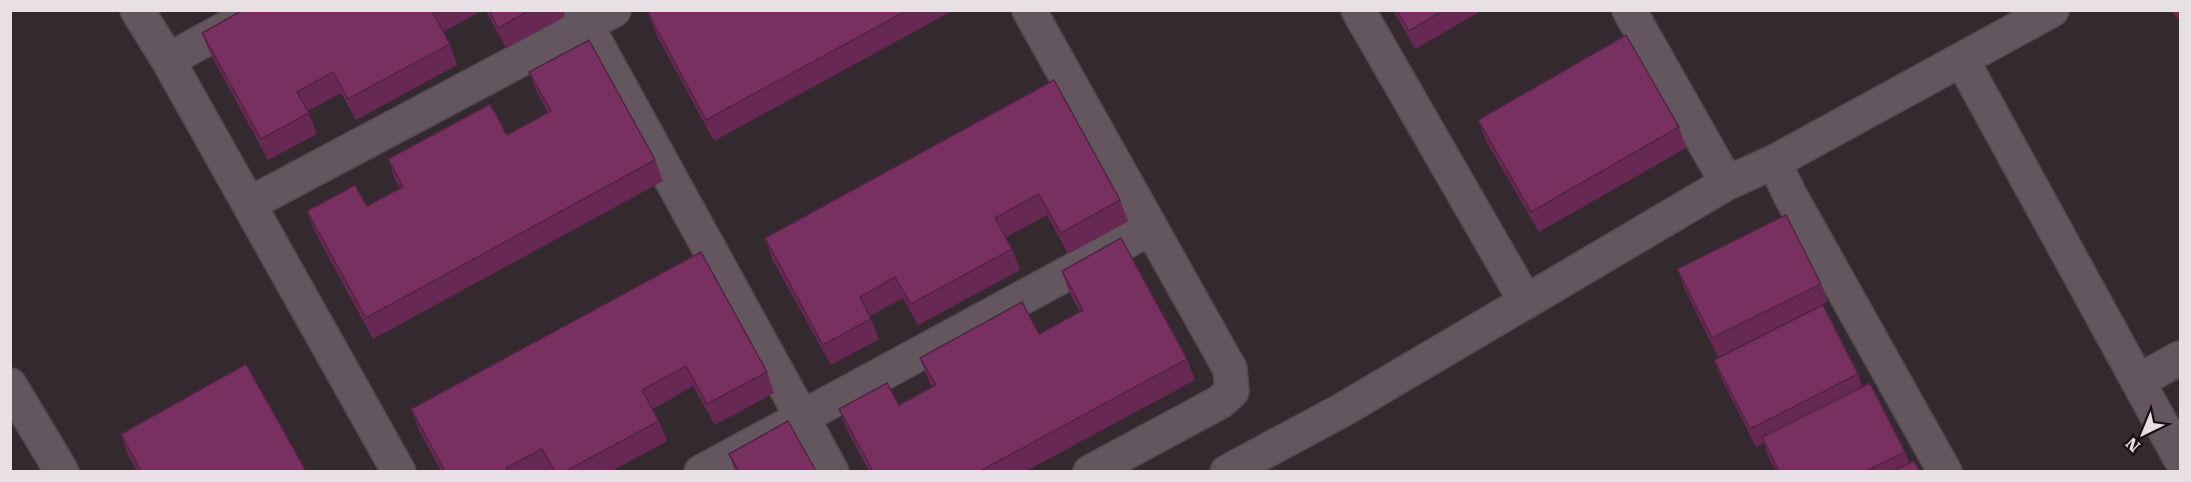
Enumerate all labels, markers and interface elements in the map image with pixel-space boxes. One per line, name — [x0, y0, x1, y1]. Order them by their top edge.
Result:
north arrow — [2113, 404, 2173, 464]
text: N — [2122, 433, 2144, 456]

